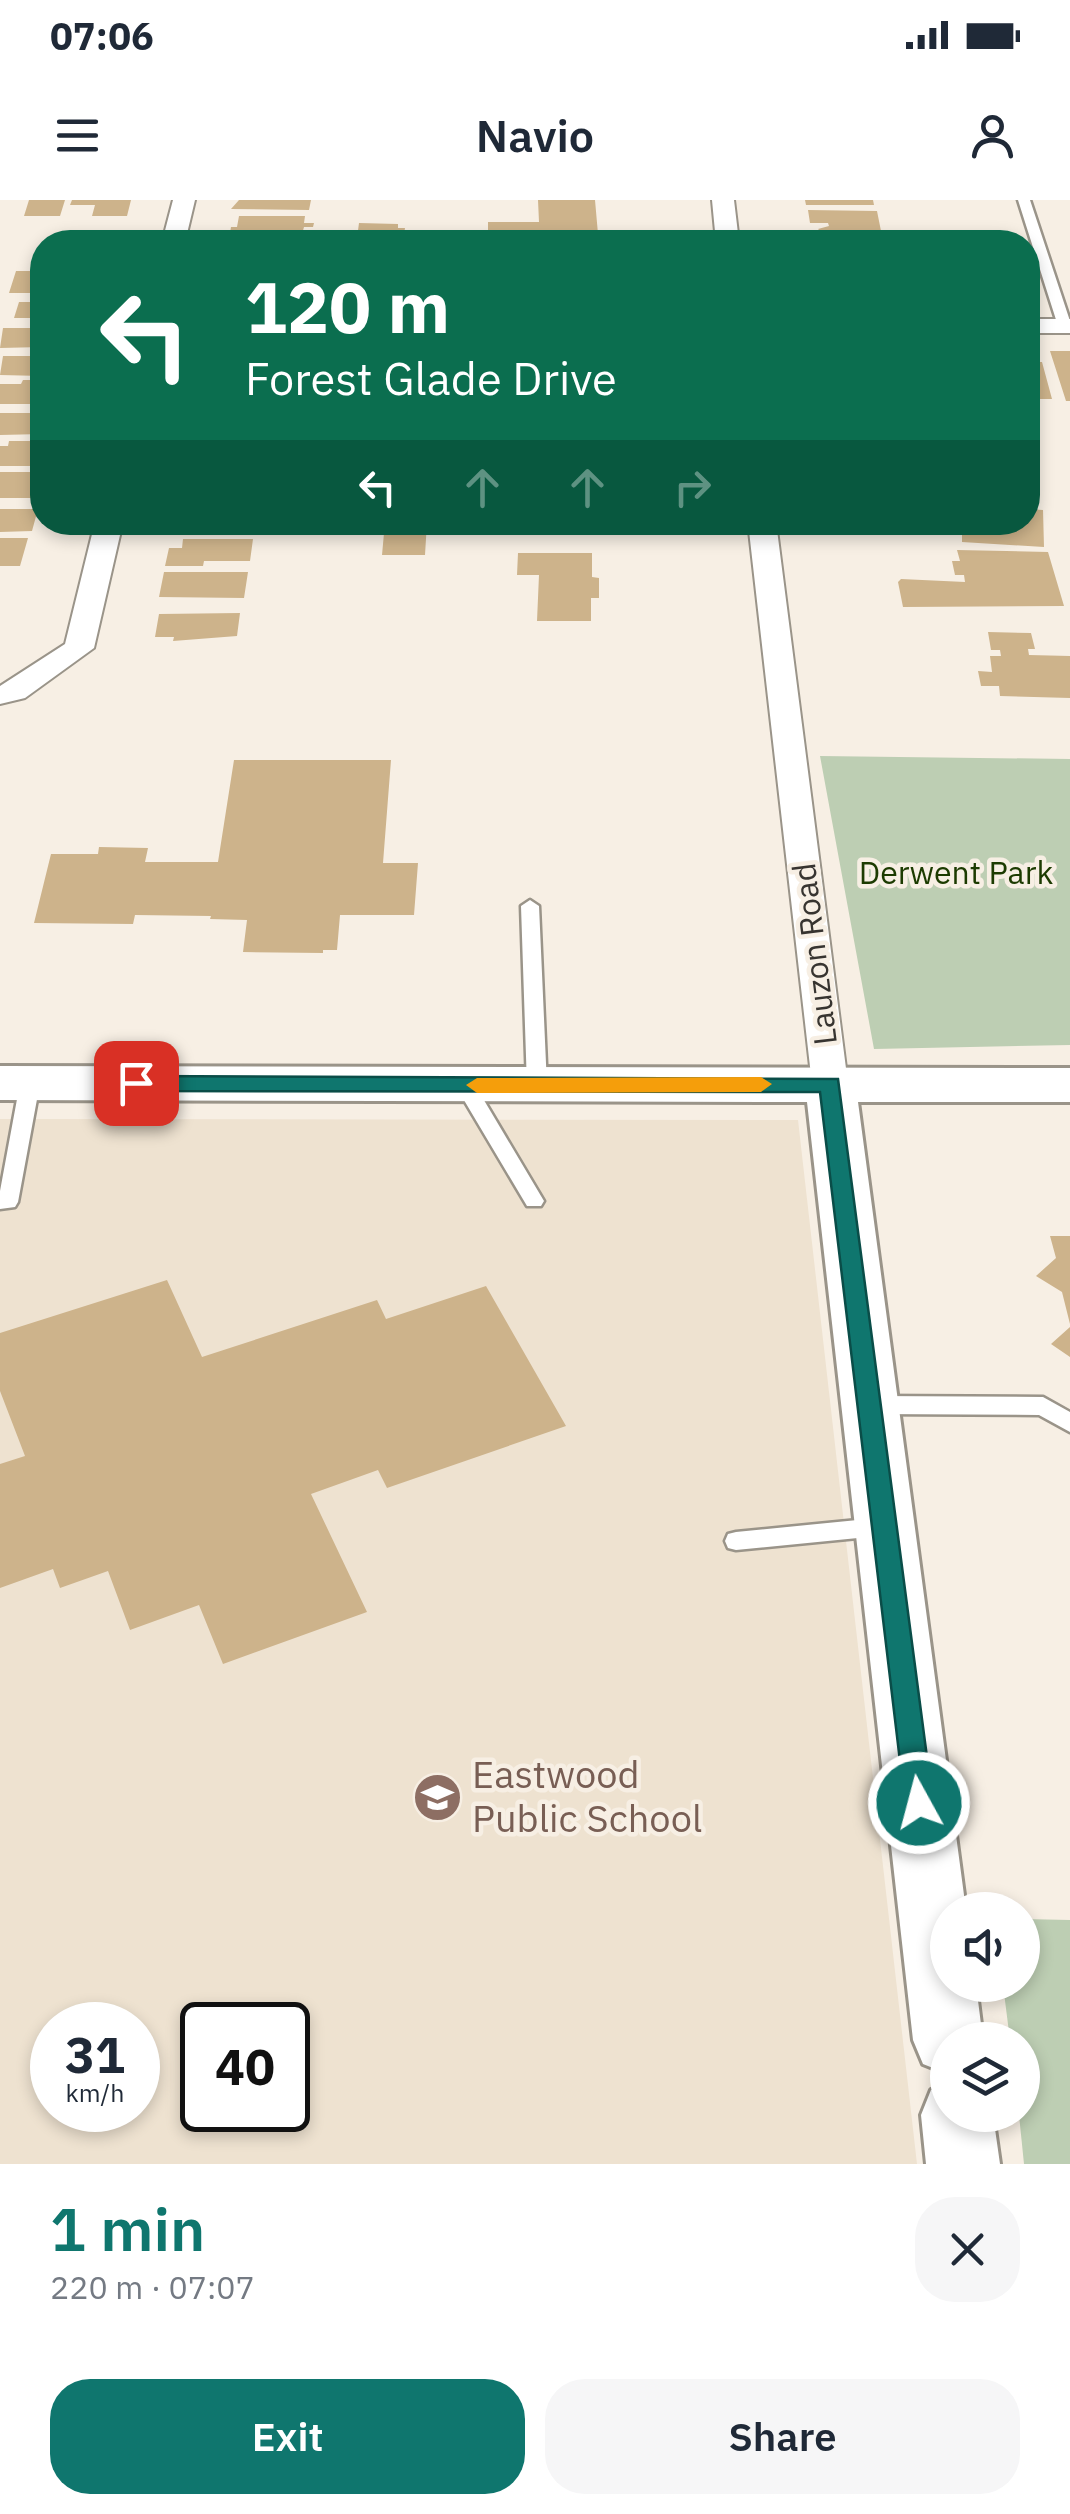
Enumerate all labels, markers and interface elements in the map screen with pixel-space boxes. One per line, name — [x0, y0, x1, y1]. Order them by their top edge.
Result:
text: 07:06 — [50, 11, 154, 60]
text: Navio — [476, 106, 594, 164]
icon: menu — [50, 108, 105, 163]
icon: person — [965, 108, 1020, 163]
text: 120 m — [245, 261, 450, 352]
icon: left — [80, 270, 210, 400]
text: Forest Glade Drive — [245, 349, 617, 407]
icon: left — [350, 460, 405, 515]
icon: ahead — [455, 460, 510, 515]
icon: ahead — [560, 460, 615, 515]
icon: right — [665, 460, 720, 515]
park label: Derwent Park — [859, 851, 1053, 893]
street label: Lauzon Road — [782, 861, 846, 1048]
pin — [94, 1041, 179, 1126]
icon: arrive — [109, 1056, 164, 1111]
place label: Eastwood Public School — [472, 1749, 702, 1842]
position arrow — [867, 1751, 971, 1855]
school or university icon: Eastwood Public School — [411, 1771, 463, 1823]
map controls — [930, 1892, 1040, 2132]
button: sound — [930, 1892, 1040, 2002]
speed limit sign: 40 — [180, 2002, 310, 2132]
text: 31 — [65, 2022, 125, 2087]
button: layers — [930, 2022, 1040, 2132]
text: km/h — [66, 2076, 124, 2109]
text: 1 min — [50, 2189, 205, 2268]
button: close — [915, 2197, 1020, 2302]
text: 220 m · 07:07 — [50, 2266, 255, 2308]
button: Exit — [50, 2379, 525, 2494]
button: Share — [545, 2379, 1020, 2494]

